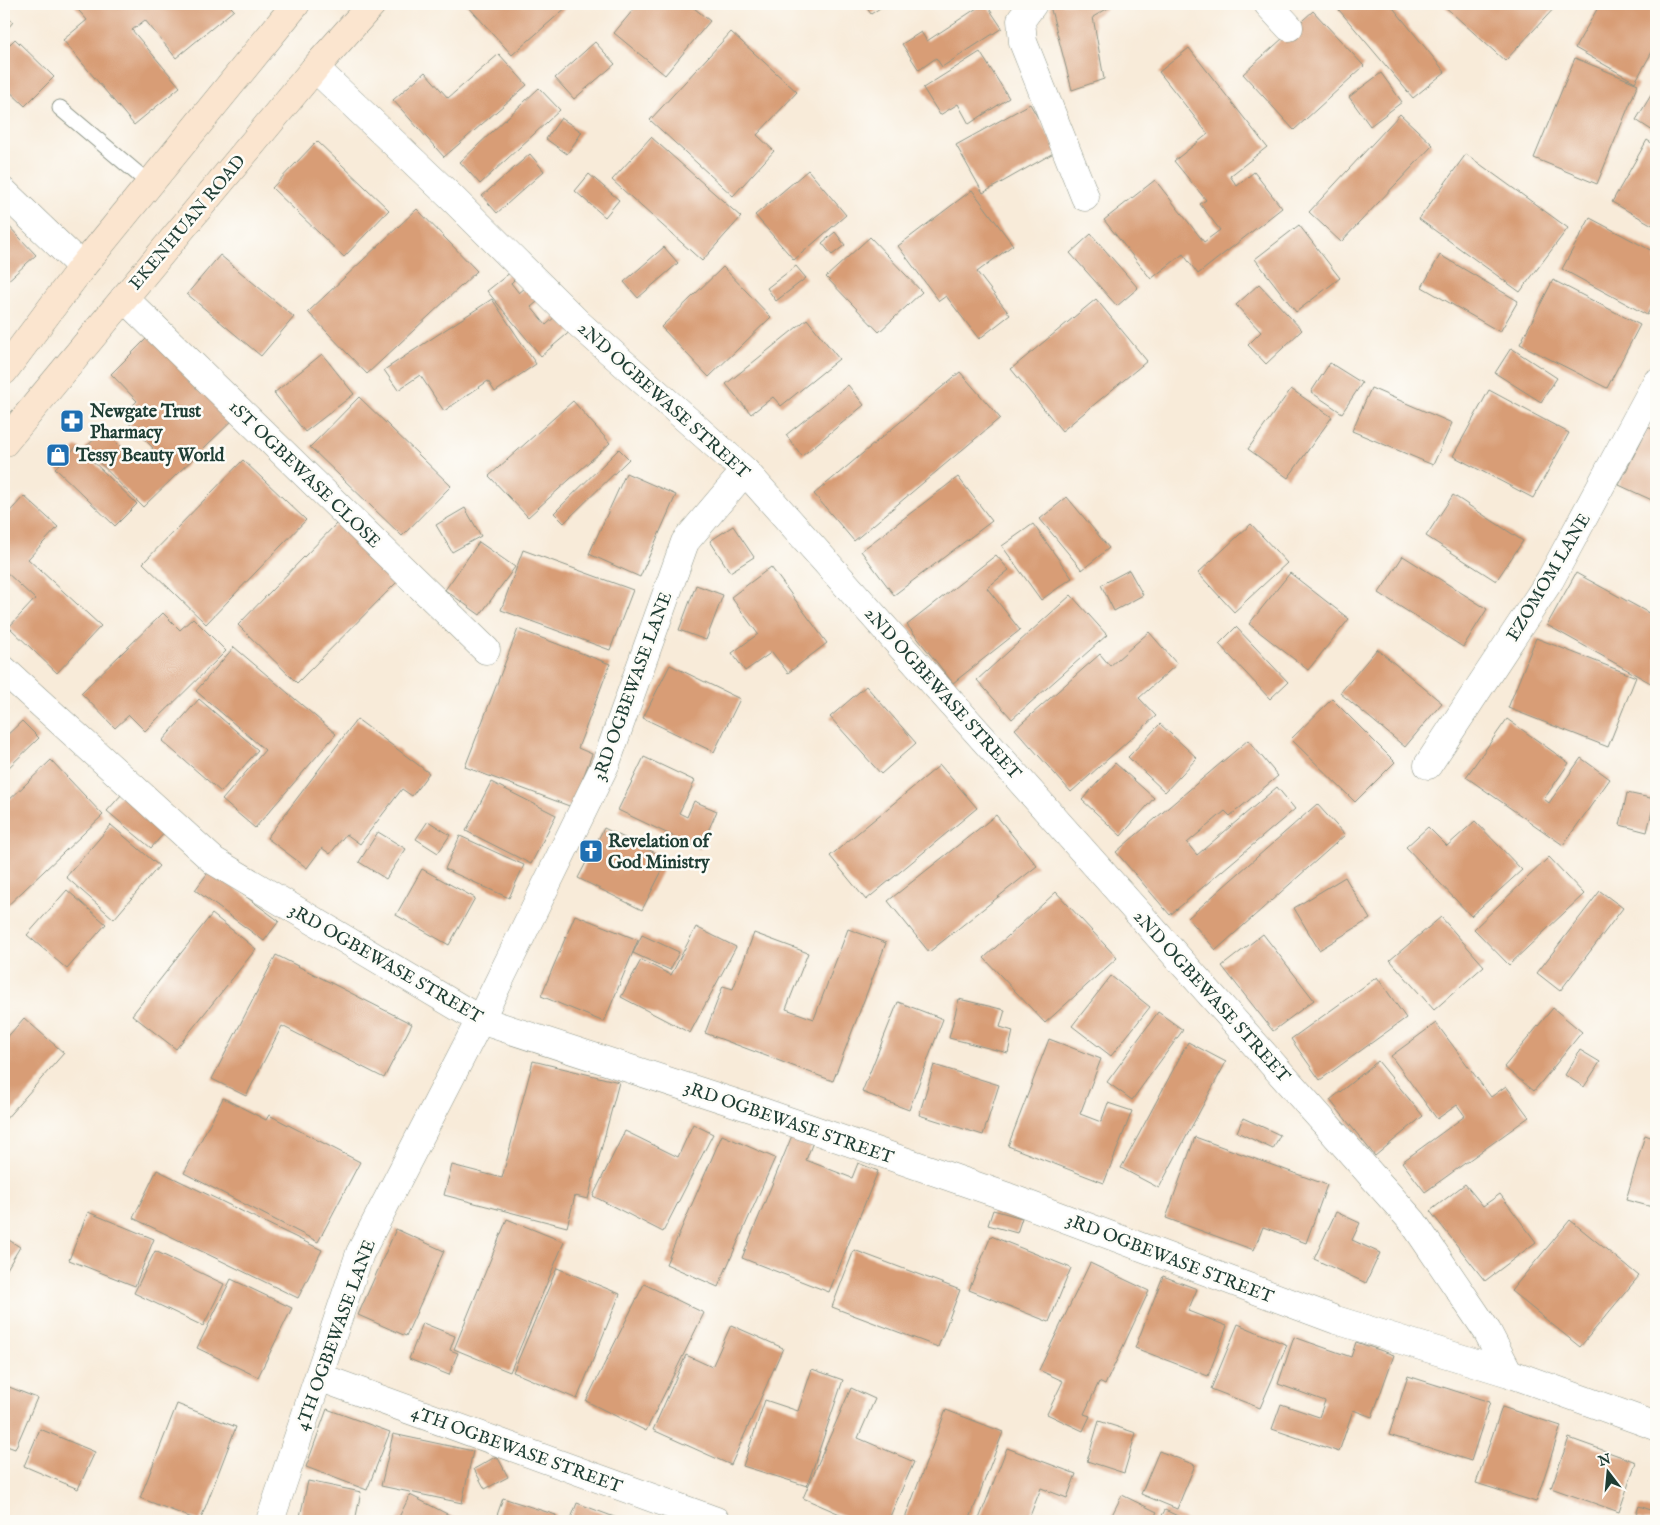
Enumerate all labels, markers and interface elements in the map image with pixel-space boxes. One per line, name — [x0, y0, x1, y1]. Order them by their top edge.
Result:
street label: EKENHUAN ROAD — [125, 151, 251, 295]
street label: 2ND OGBEWASE STREET — [572, 318, 754, 485]
street label: 1ST OGBEWASE CLOSE — [223, 396, 385, 554]
place label: Newgate Trust Pharmacy — [89, 401, 202, 445]
pharmacy icon: Newgate Trust Pharmacy — [59, 408, 85, 434]
shop icon: Tessy Beauty World — [45, 442, 71, 468]
place label: Tessy Beauty World — [75, 445, 225, 468]
street label: EZOMOM LANE — [1502, 510, 1597, 646]
street label: 3RD OGBEWASE LANE — [589, 589, 678, 784]
street label: 2ND OGBEWASE STREET — [858, 603, 1025, 785]
place label: Revelation of God Ministry — [608, 831, 712, 875]
church icon: Revelation of God Ministry — [578, 838, 604, 864]
street label: 3RD OGBEWASE STREET — [284, 899, 486, 1029]
street label: 2ND OGBEWASE STREET — [1127, 906, 1294, 1088]
street label: 3RD OGBEWASE STREET — [681, 1077, 896, 1170]
street label: 3RD OGBEWASE STREET — [1063, 1209, 1276, 1310]
street label: 4TH OGBEWASE LANE — [291, 1237, 382, 1434]
street label: 4TH OGBEWASE STREET — [408, 1402, 625, 1499]
north arrow — [1582, 1448, 1632, 1498]
text: N — [1595, 1450, 1613, 1471]

